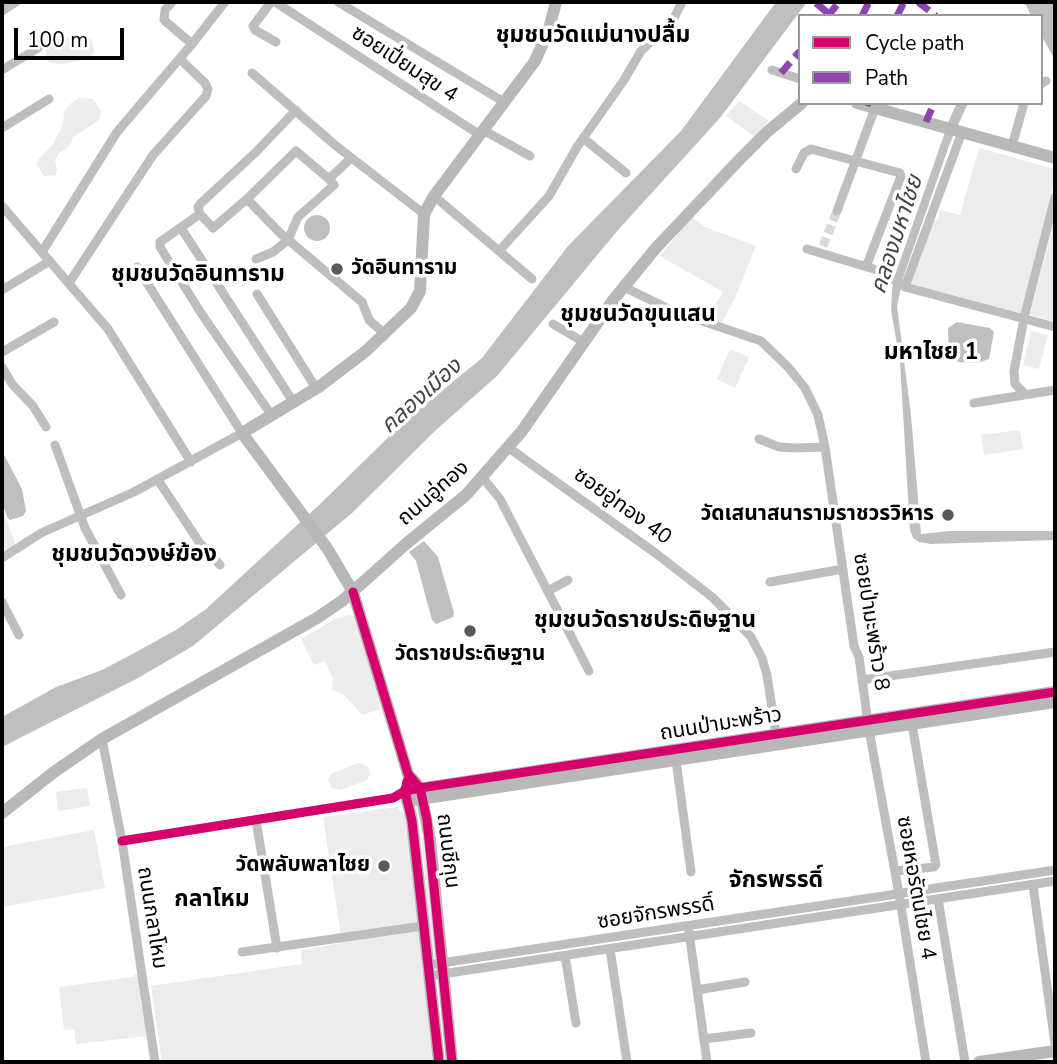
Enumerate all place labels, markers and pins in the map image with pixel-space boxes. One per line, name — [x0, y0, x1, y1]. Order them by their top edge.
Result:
place label: วัดอินทาราม — [351, 256, 457, 282]
marker: วัดอินทาราม — [329, 261, 345, 277]
place label: วัดเสนาสนารามราชวรวิหาร — [700, 502, 934, 528]
marker: วัดเสนาสนารามราชวรวิหาร — [940, 507, 956, 523]
marker: วัดราชประดิษฐาน — [462, 623, 478, 639]
place label: วัดราชประดิษฐาน — [395, 642, 545, 668]
place label: วัดพลับพลาไชย — [235, 853, 370, 879]
marker: วัดพลับพลาไชย — [376, 858, 392, 874]

